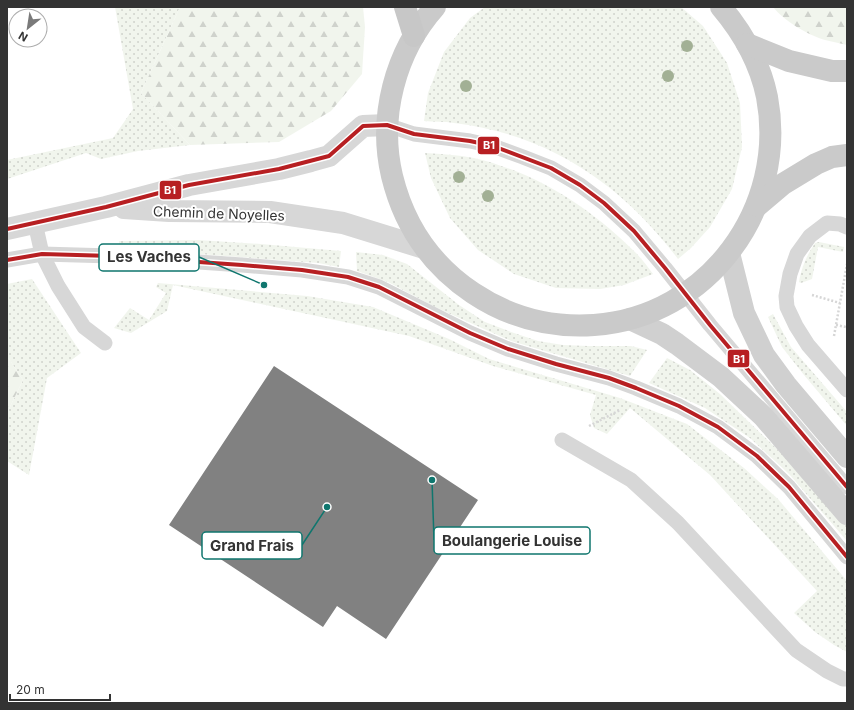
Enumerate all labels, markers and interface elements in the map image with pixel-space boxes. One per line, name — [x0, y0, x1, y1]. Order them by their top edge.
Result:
north arrow — [8, 8, 48, 48]
text: N — [16, 29, 30, 45]
line badge: B1 — [477, 136, 500, 155]
text: B1 — [483, 138, 495, 152]
line badge: B1 — [159, 180, 182, 200]
text: B1 — [164, 183, 176, 197]
street label: Chemin de Noyelles — [153, 202, 285, 224]
callout: Les Vaches — [99, 244, 199, 271]
text: Les Vaches — [107, 247, 191, 266]
line badge: B1 — [727, 349, 750, 368]
text: B1 — [733, 352, 745, 366]
callout: Boulangerie Louise — [434, 527, 590, 554]
text: Boulangerie Louise — [442, 531, 582, 550]
callout: Grand Frais — [202, 532, 302, 559]
text: Grand Frais — [210, 536, 294, 555]
scale bar — [10, 676, 110, 702]
text: 20 m — [16, 682, 45, 697]

